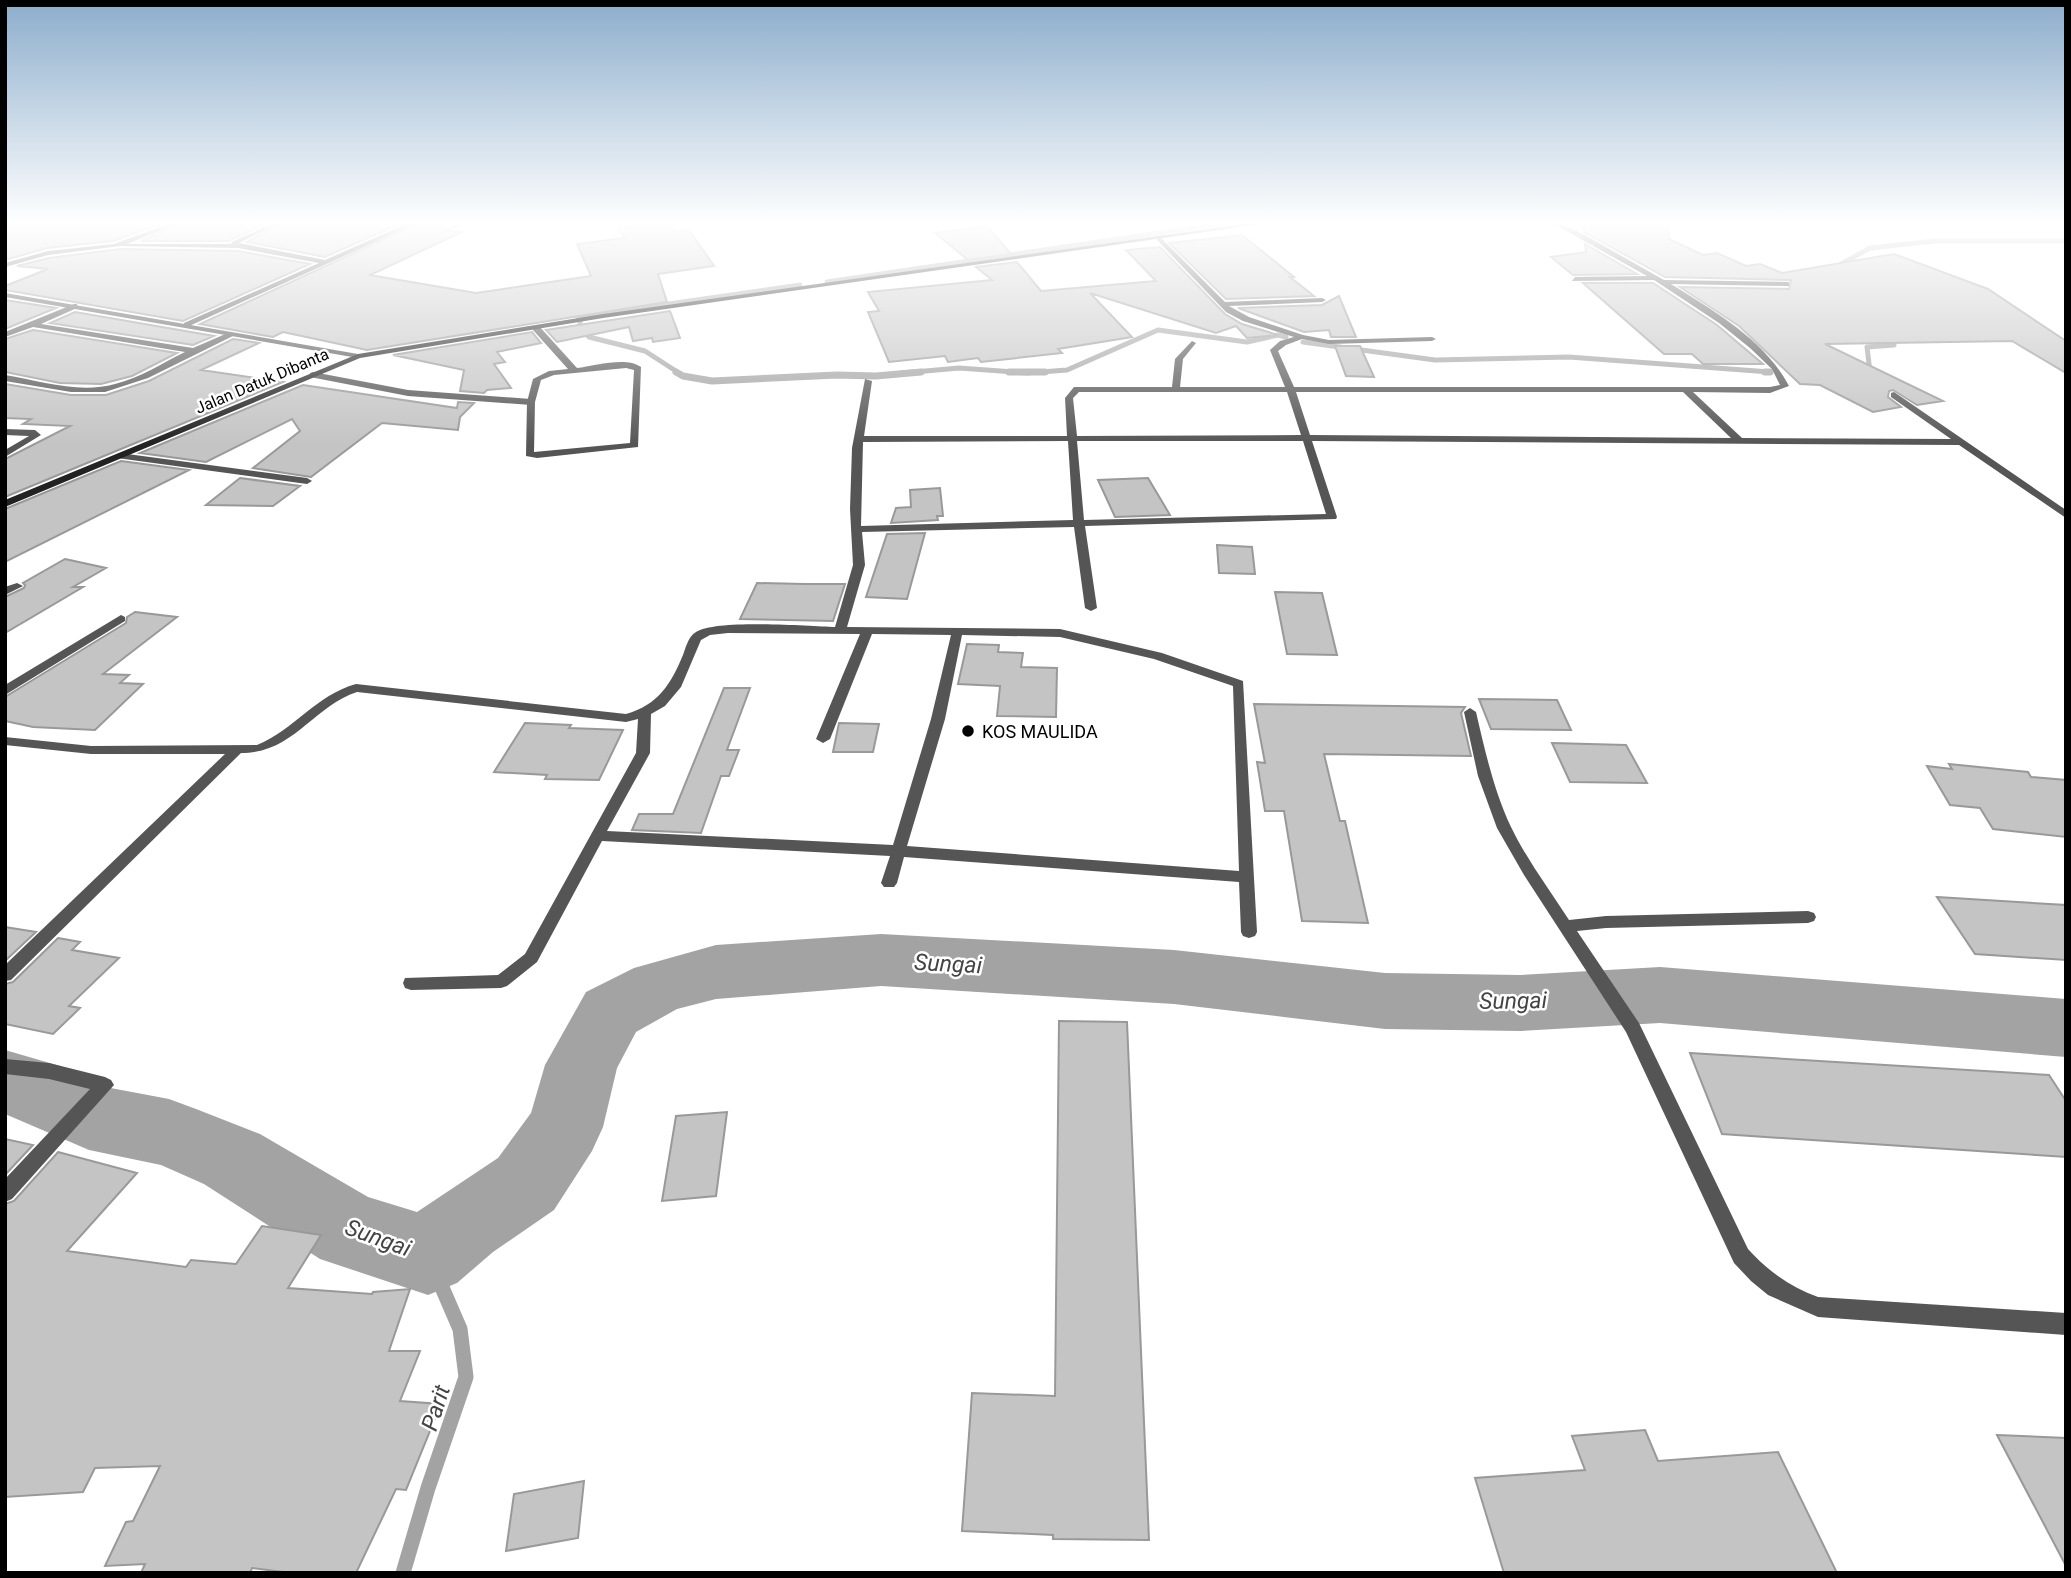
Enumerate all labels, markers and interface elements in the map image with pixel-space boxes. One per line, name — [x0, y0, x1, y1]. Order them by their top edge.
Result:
street label: Jalan Datuk Dibanta — [192, 344, 332, 418]
place label: KOS MAULIDA — [982, 721, 1098, 742]
marker: KOS MAULIDA — [960, 723, 976, 739]
water label: Sungai — [913, 949, 983, 979]
water label: Sungai — [1479, 987, 1548, 1015]
water label: Sungai — [341, 1214, 415, 1263]
water label: Parit — [416, 1381, 456, 1434]

